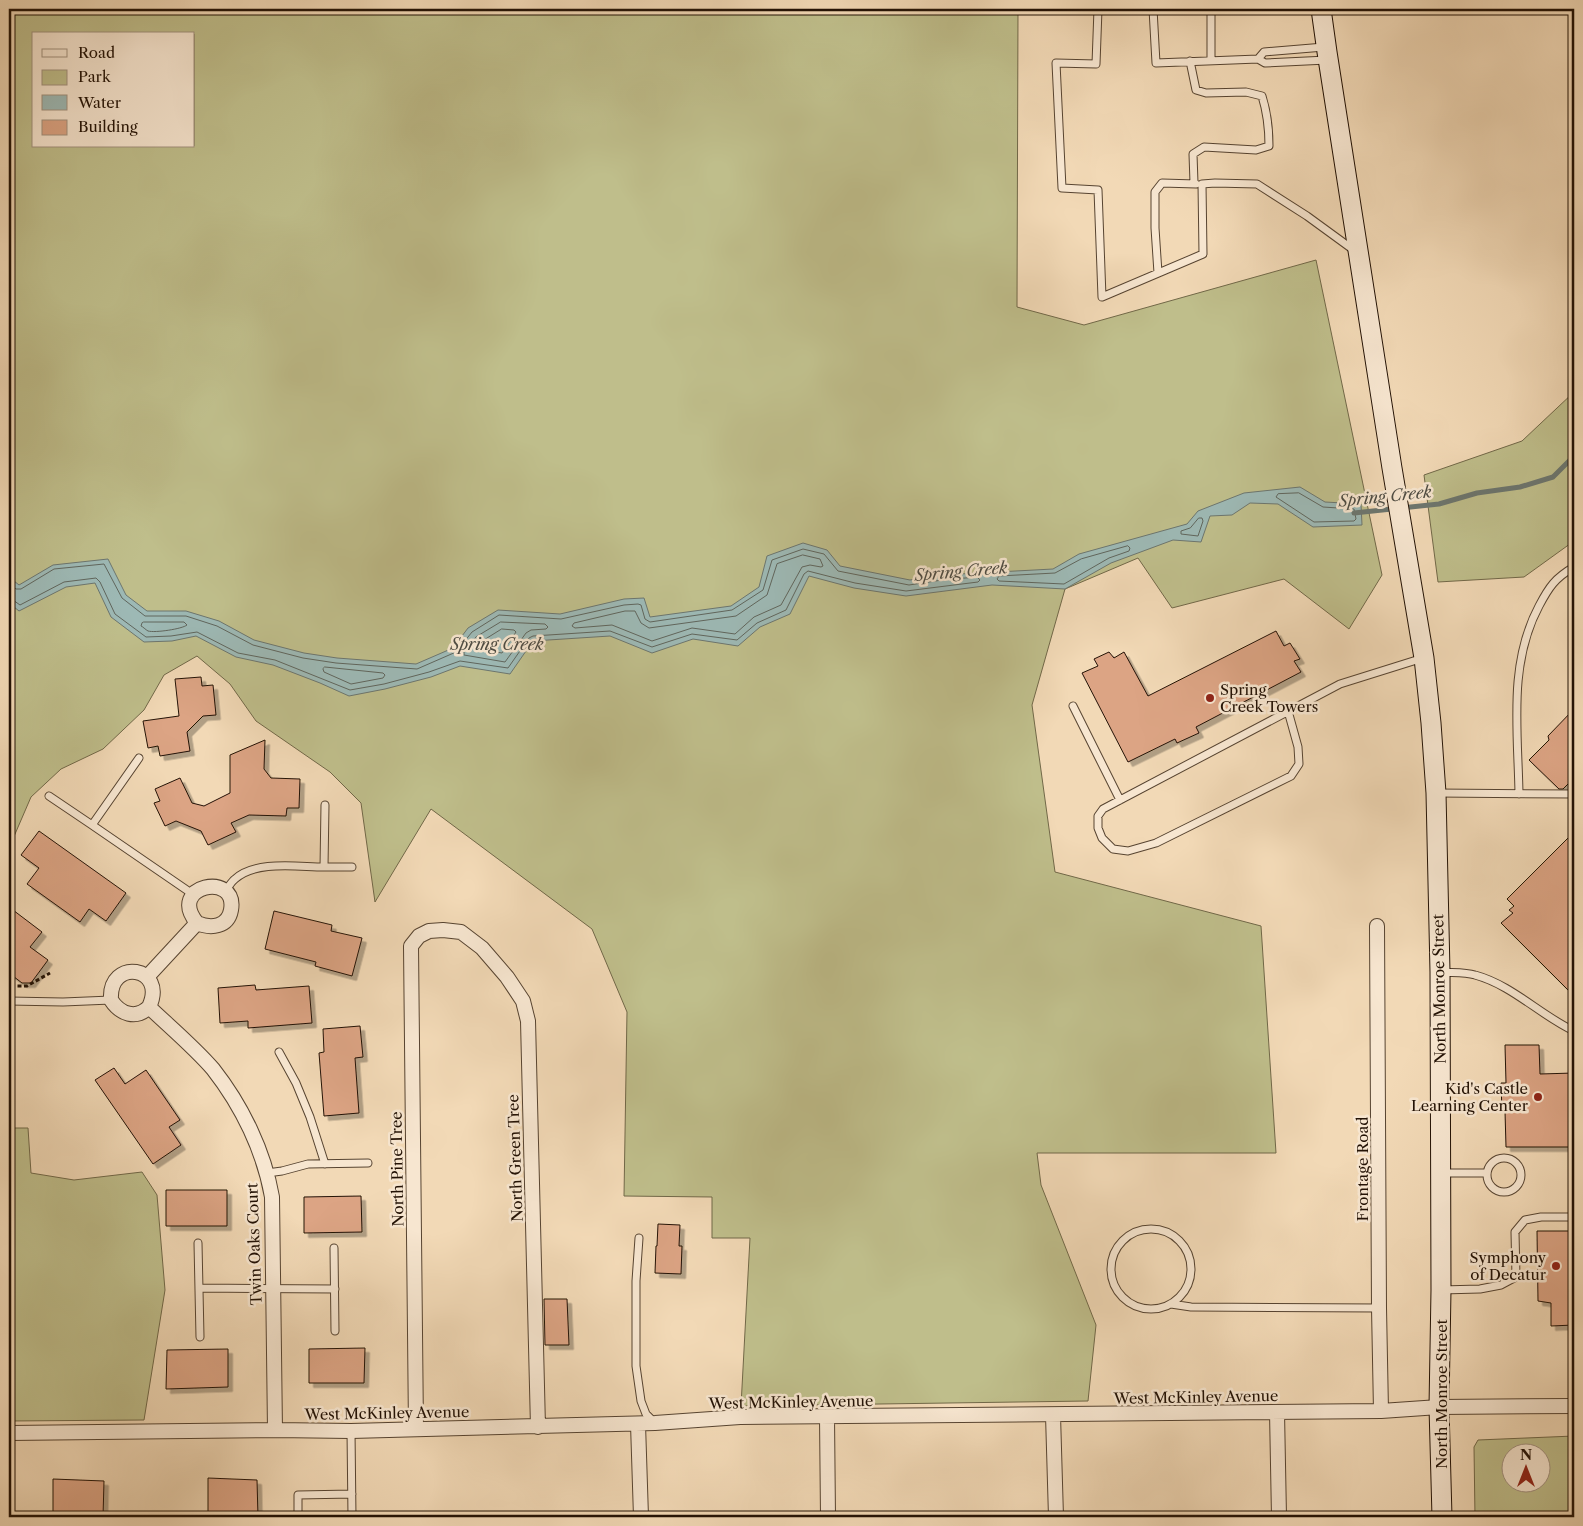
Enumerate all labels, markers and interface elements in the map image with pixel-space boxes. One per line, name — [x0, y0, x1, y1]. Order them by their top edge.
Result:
legend — [32, 32, 195, 148]
text: Road — [78, 43, 115, 62]
text: Park — [78, 67, 112, 86]
text: Water — [77, 93, 122, 112]
text: Building — [78, 117, 138, 136]
water label: Spring Creek — [1337, 481, 1433, 511]
water label: Spring Creek — [913, 557, 1009, 585]
water label: Spring Creek — [449, 634, 544, 654]
place label: Spring Creek Towers — [1220, 680, 1318, 716]
marker: Spring Creek Towers — [1204, 692, 1216, 704]
street label: North Monroe Street — [1428, 913, 1450, 1064]
place label: Kid's Castle Learning Center — [1411, 1079, 1529, 1115]
marker: Kid's Castle Learning Center — [1532, 1091, 1544, 1103]
street label: North Green Tree — [503, 1094, 527, 1222]
street label: North Pine Tree — [386, 1111, 408, 1227]
street label: Frontage Road — [1353, 1117, 1372, 1221]
street label: Twin Oaks Court — [242, 1182, 266, 1305]
place label: Symphony of Decatur — [1470, 1248, 1547, 1284]
marker: Symphony of Decatur — [1550, 1260, 1562, 1272]
street label: North Monroe Street — [1432, 1318, 1451, 1469]
street label: West McKinley Avenue — [1112, 1386, 1279, 1408]
street label: West McKinley Avenue — [707, 1391, 874, 1413]
street label: West McKinley Avenue — [303, 1402, 470, 1424]
north arrow — [1500, 1444, 1550, 1494]
text: N — [1520, 1446, 1532, 1464]

